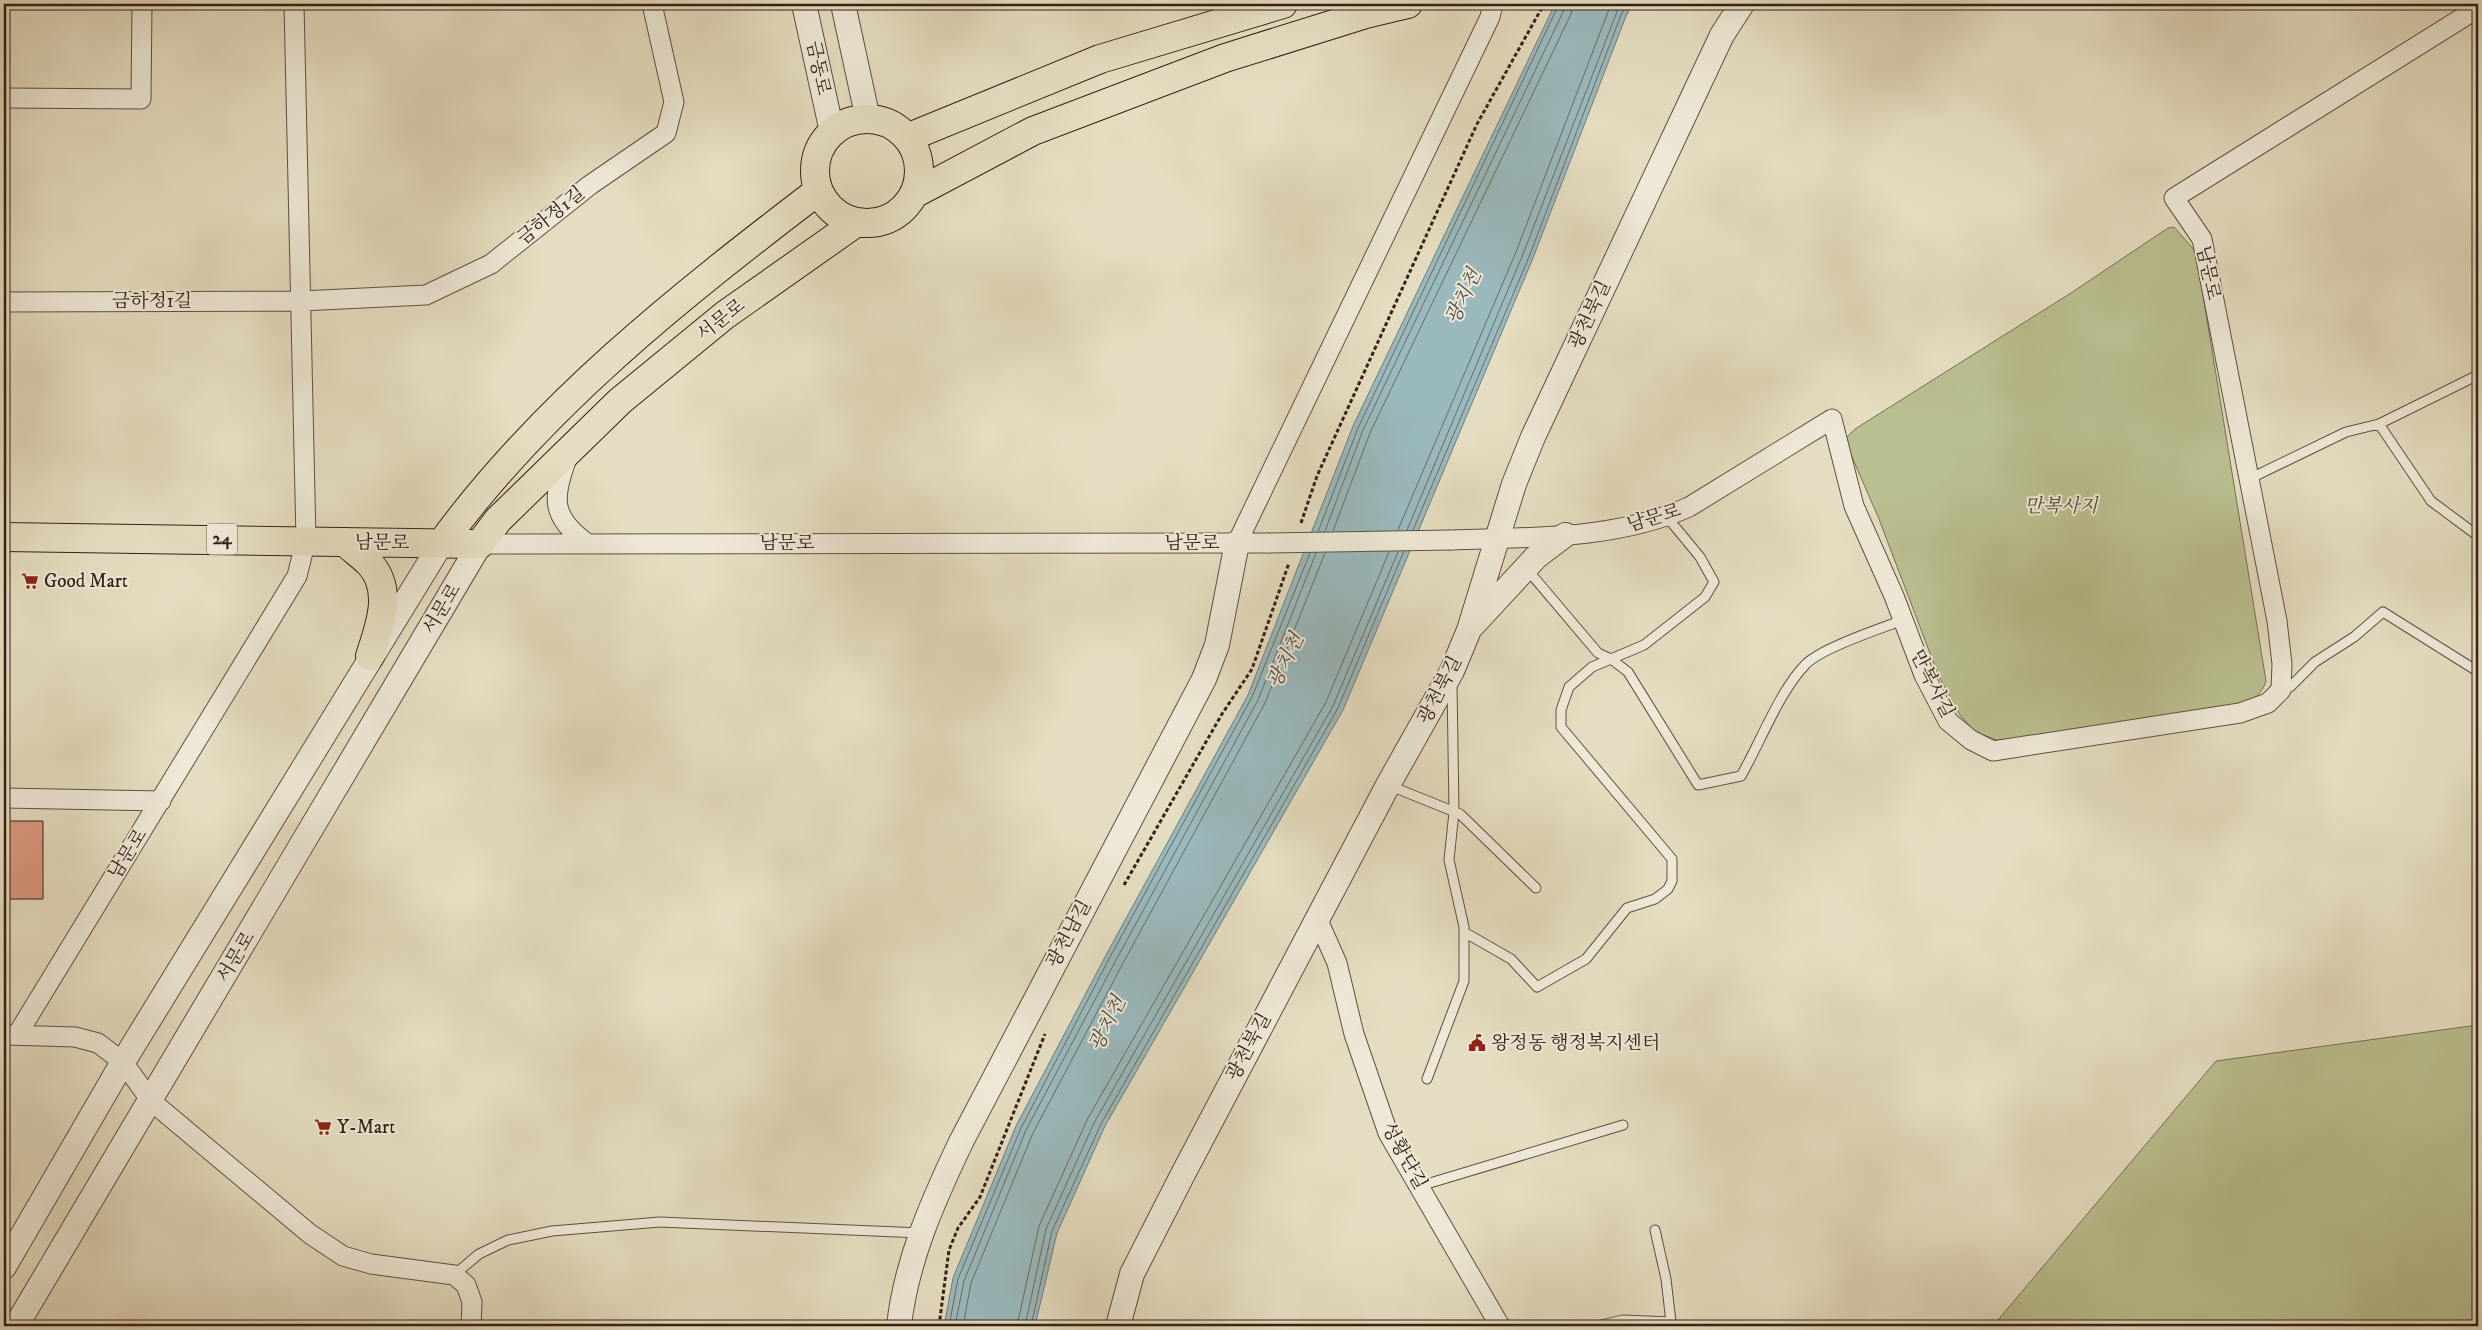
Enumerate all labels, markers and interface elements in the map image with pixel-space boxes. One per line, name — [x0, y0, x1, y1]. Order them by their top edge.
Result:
street label: 금동로 — [801, 39, 835, 97]
street label: 금하정1길 — [513, 182, 589, 250]
street label: 남문로 — [2191, 244, 2225, 302]
water label: 광치천 — [1440, 264, 1488, 329]
street label: 광천북길 — [1564, 277, 1616, 353]
street label: 금하정1길 — [112, 290, 192, 313]
street label: 서문로 — [692, 294, 750, 346]
park label: 만복사지 — [2024, 495, 2099, 518]
street label: 남문로 — [1624, 499, 1684, 537]
road number: 24 — [207, 524, 237, 554]
street label: 남문로 — [354, 531, 410, 555]
street label: 남문로 — [759, 532, 815, 555]
street label: 남문로 — [1164, 532, 1220, 555]
place label: Good Mart — [44, 570, 128, 593]
supermarket icon: Good Mart — [20, 571, 40, 591]
street label: 서문로 — [418, 579, 466, 639]
water label: 광치천 — [1262, 628, 1311, 693]
street label: 만복사길 — [1905, 646, 1959, 722]
street label: 광천북길 — [1413, 652, 1467, 728]
street label: 남문로 — [104, 825, 152, 883]
street label: 광천남길 — [1042, 896, 1096, 972]
street label: 서문로 — [212, 927, 260, 987]
water label: 광치천 — [1084, 991, 1133, 1056]
street label: 광천북길 — [1222, 1009, 1276, 1085]
place label: 왕정동 행정복지센터 — [1491, 1032, 1660, 1055]
public building icon: 왕정동 행정복지센터 — [1467, 1033, 1487, 1053]
place label: Y-Mart — [337, 1116, 395, 1139]
supermarket icon: Y-Mart — [313, 1117, 333, 1137]
street label: 성황단길 — [1376, 1118, 1432, 1194]

